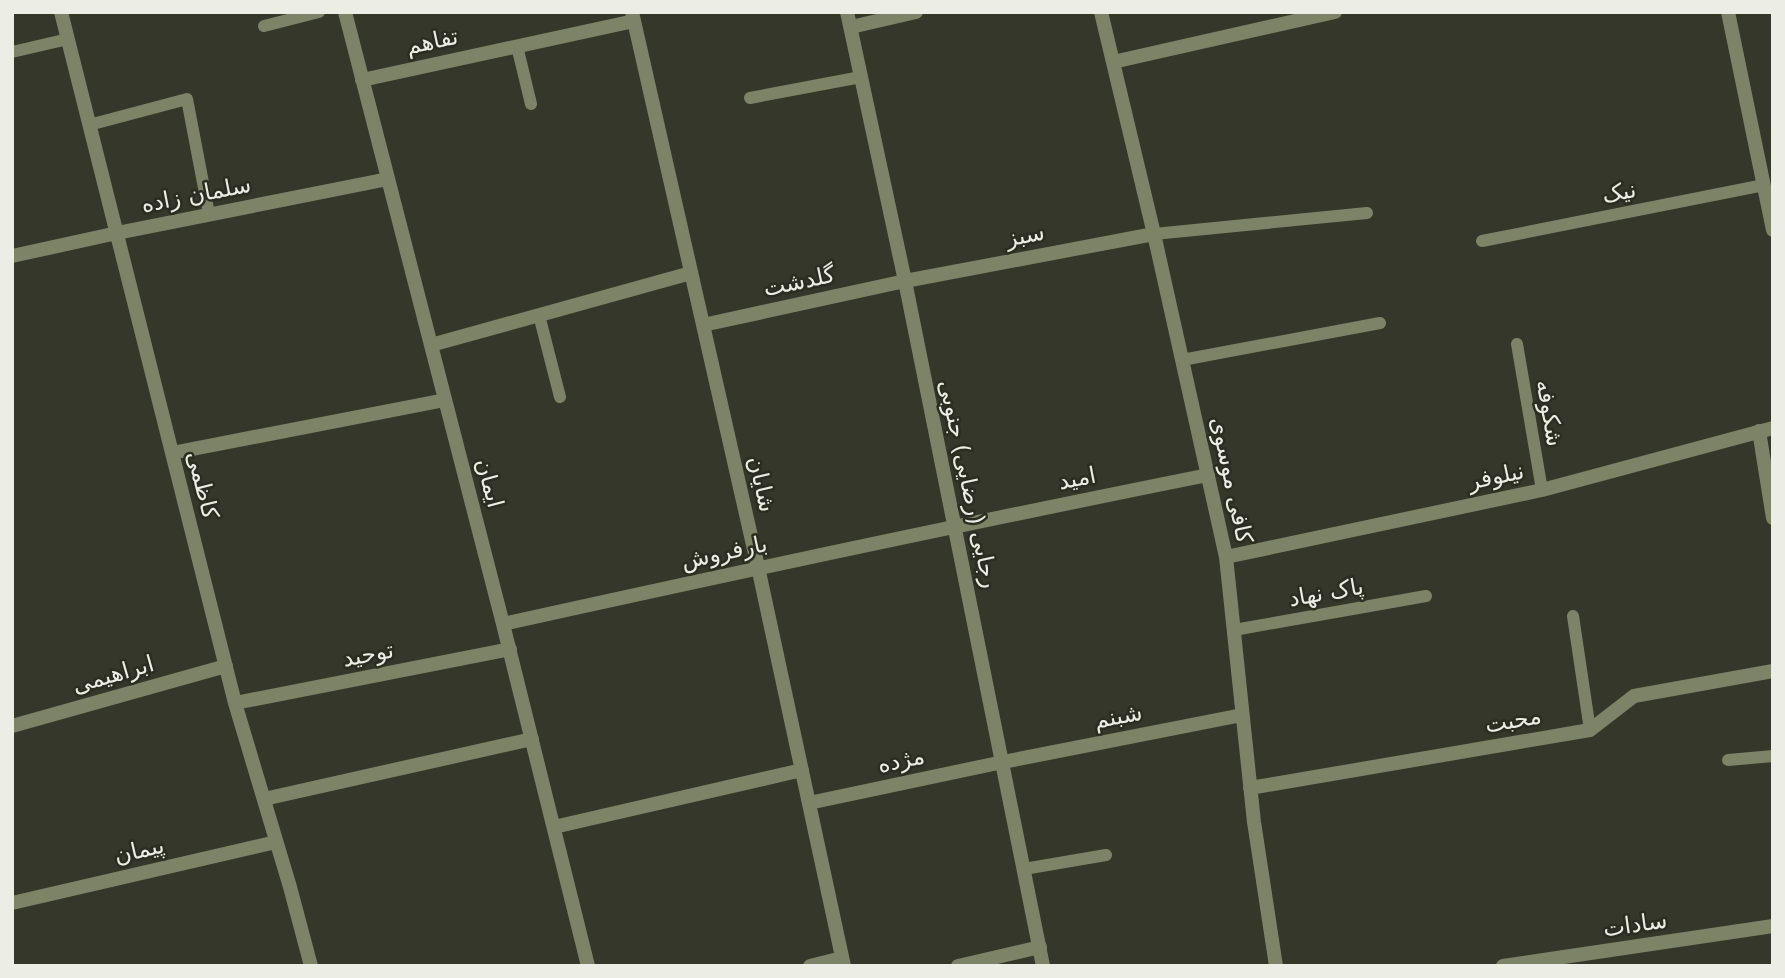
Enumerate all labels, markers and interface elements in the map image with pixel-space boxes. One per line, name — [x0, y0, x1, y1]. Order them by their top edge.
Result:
street label: تفاهم — [404, 23, 461, 60]
street label: سلمان زاده — [139, 171, 253, 218]
street label: نیک — [1600, 176, 1638, 208]
street label: سبز — [1002, 219, 1047, 253]
street label: گلدشت — [761, 261, 837, 301]
street label: رجایی (رضایی) جنوبی — [933, 377, 1004, 591]
street label: شکوفه — [1530, 378, 1569, 449]
street label: کافی موسوی — [1205, 414, 1258, 546]
street label: کاظمی — [182, 449, 224, 522]
street label: شایان — [743, 454, 781, 514]
street label: ایمان — [471, 455, 509, 511]
street label: نیلوفر — [1465, 457, 1527, 496]
street label: امید — [1056, 462, 1098, 494]
street label: بارفروش — [679, 530, 770, 575]
street label: پاک نهاد — [1287, 573, 1366, 612]
street label: توحید — [340, 636, 396, 673]
street label: ابراهیمی — [69, 650, 157, 699]
street label: شبنم — [1092, 699, 1144, 734]
street label: محبت — [1483, 702, 1543, 738]
street label: مژده — [875, 742, 927, 779]
street label: پیمان — [111, 832, 167, 869]
street label: سادات — [1601, 907, 1669, 941]

